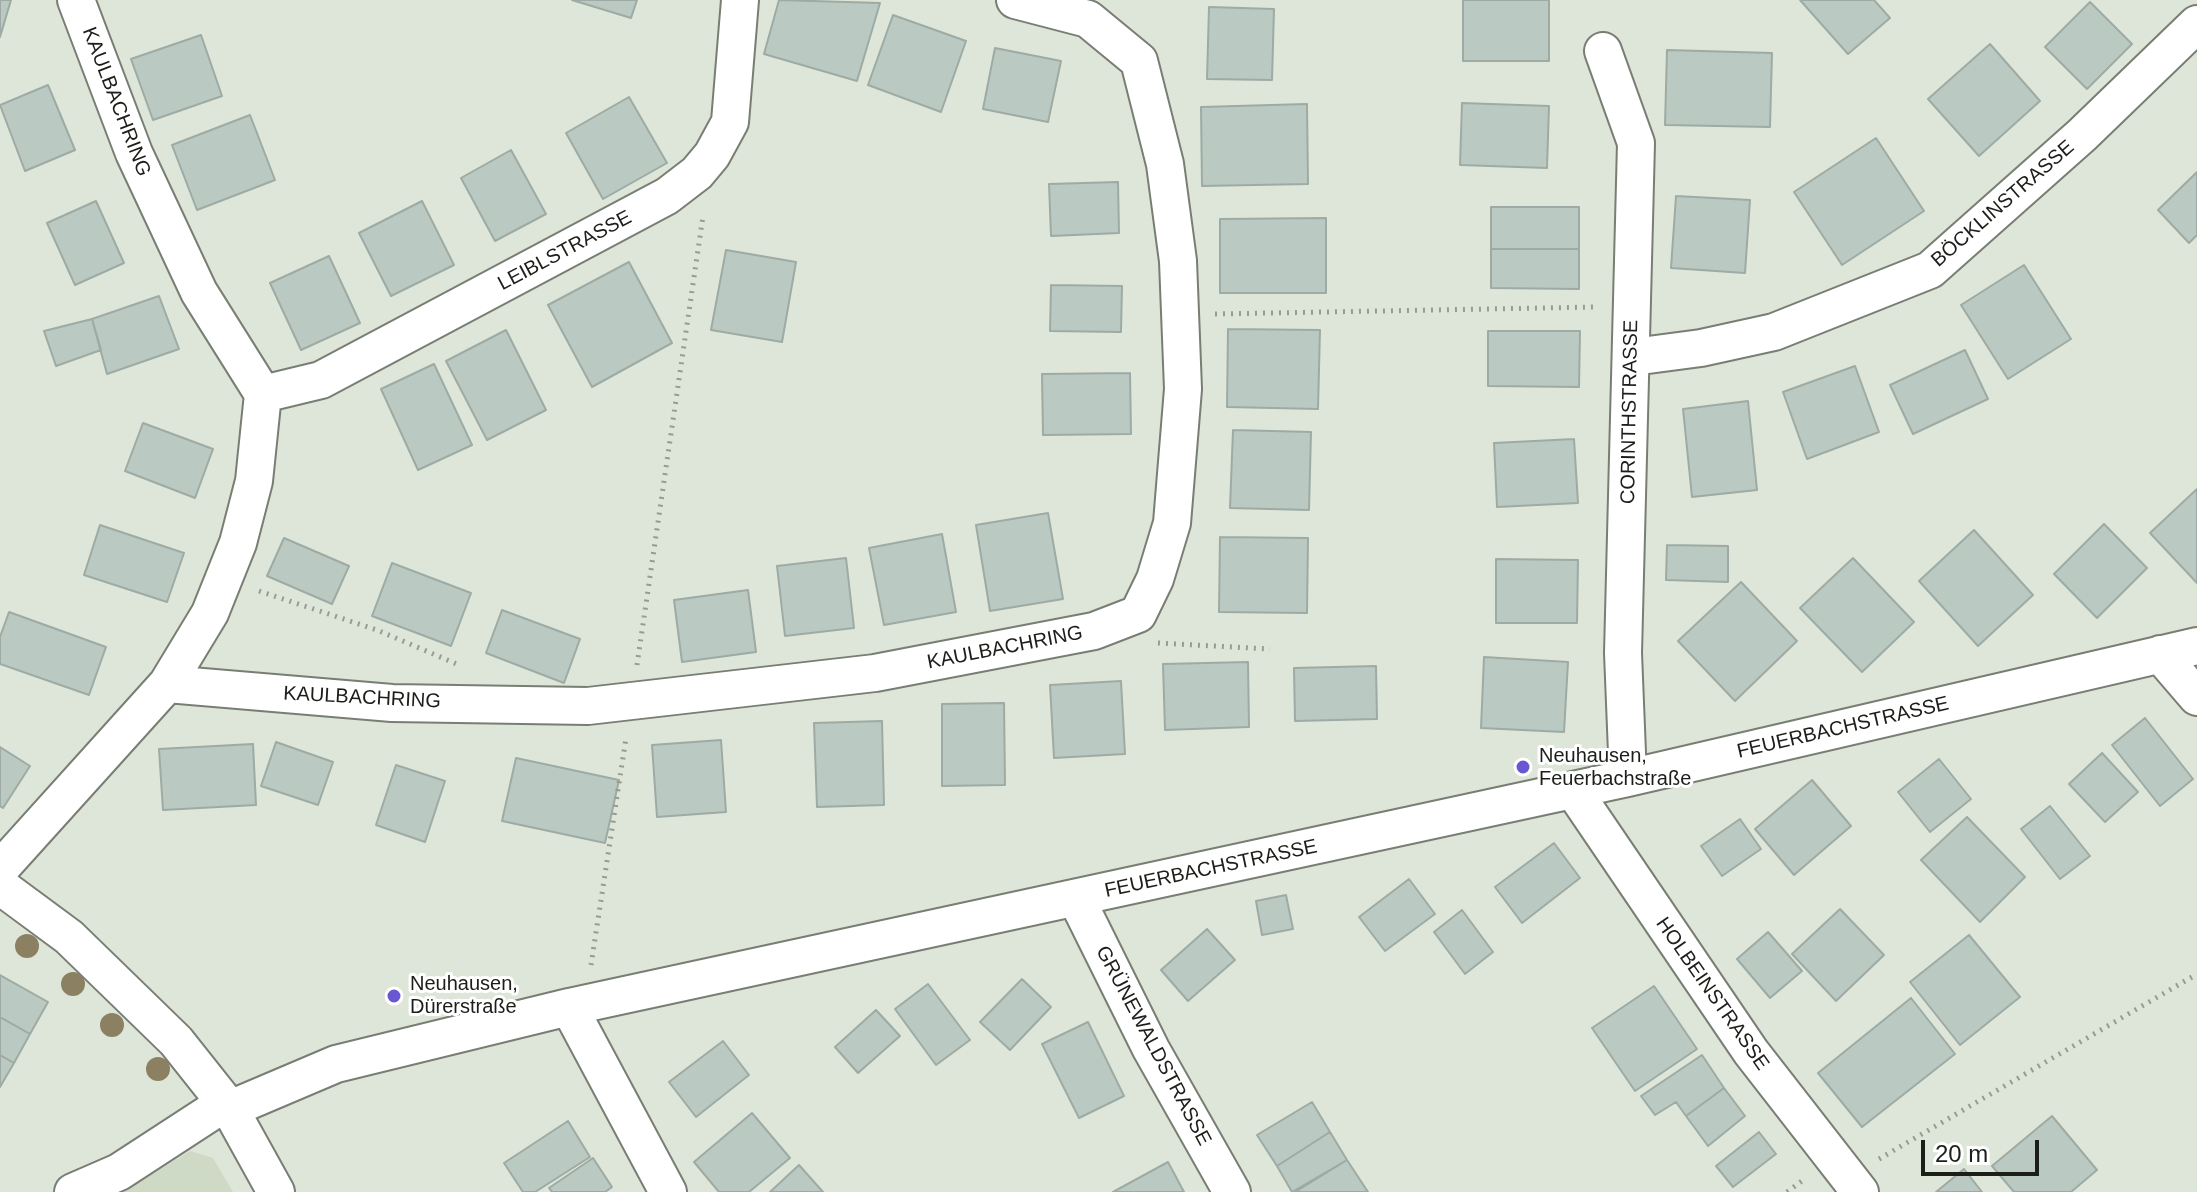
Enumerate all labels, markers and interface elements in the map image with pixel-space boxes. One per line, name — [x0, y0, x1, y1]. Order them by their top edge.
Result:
street label: KAULBACHRING — [77, 24, 155, 180]
street label: BÖCKLINSTRASSE — [1927, 136, 2079, 272]
street label: LEIBLSTRASSE — [494, 206, 636, 296]
street label: CORINTHSTRASSE — [1616, 320, 1644, 504]
street label: KAULBACHRING — [925, 621, 1085, 675]
street label: KAULBACHRING — [283, 682, 441, 714]
street label: FEUERBACHSTRASSE — [1735, 692, 1951, 764]
place label: Neuhausen, Feuerbachstraße — [1539, 744, 1691, 791]
marker: Neuhausen, Feuerbachstraße — [1514, 758, 1532, 776]
street label: FEUERBACHSTRASSE — [1103, 835, 1319, 903]
street label: HOLBEINSTRASSE — [1650, 913, 1774, 1075]
street label: GRÜNEWALDSTRASSE — [1090, 942, 1216, 1150]
place label: Neuhausen, Dürerstraße — [410, 972, 518, 1019]
marker: Neuhausen, Dürerstraße — [385, 987, 403, 1005]
scale bar — [1925, 1124, 2043, 1174]
text: 20 m — [1935, 1140, 1988, 1167]

